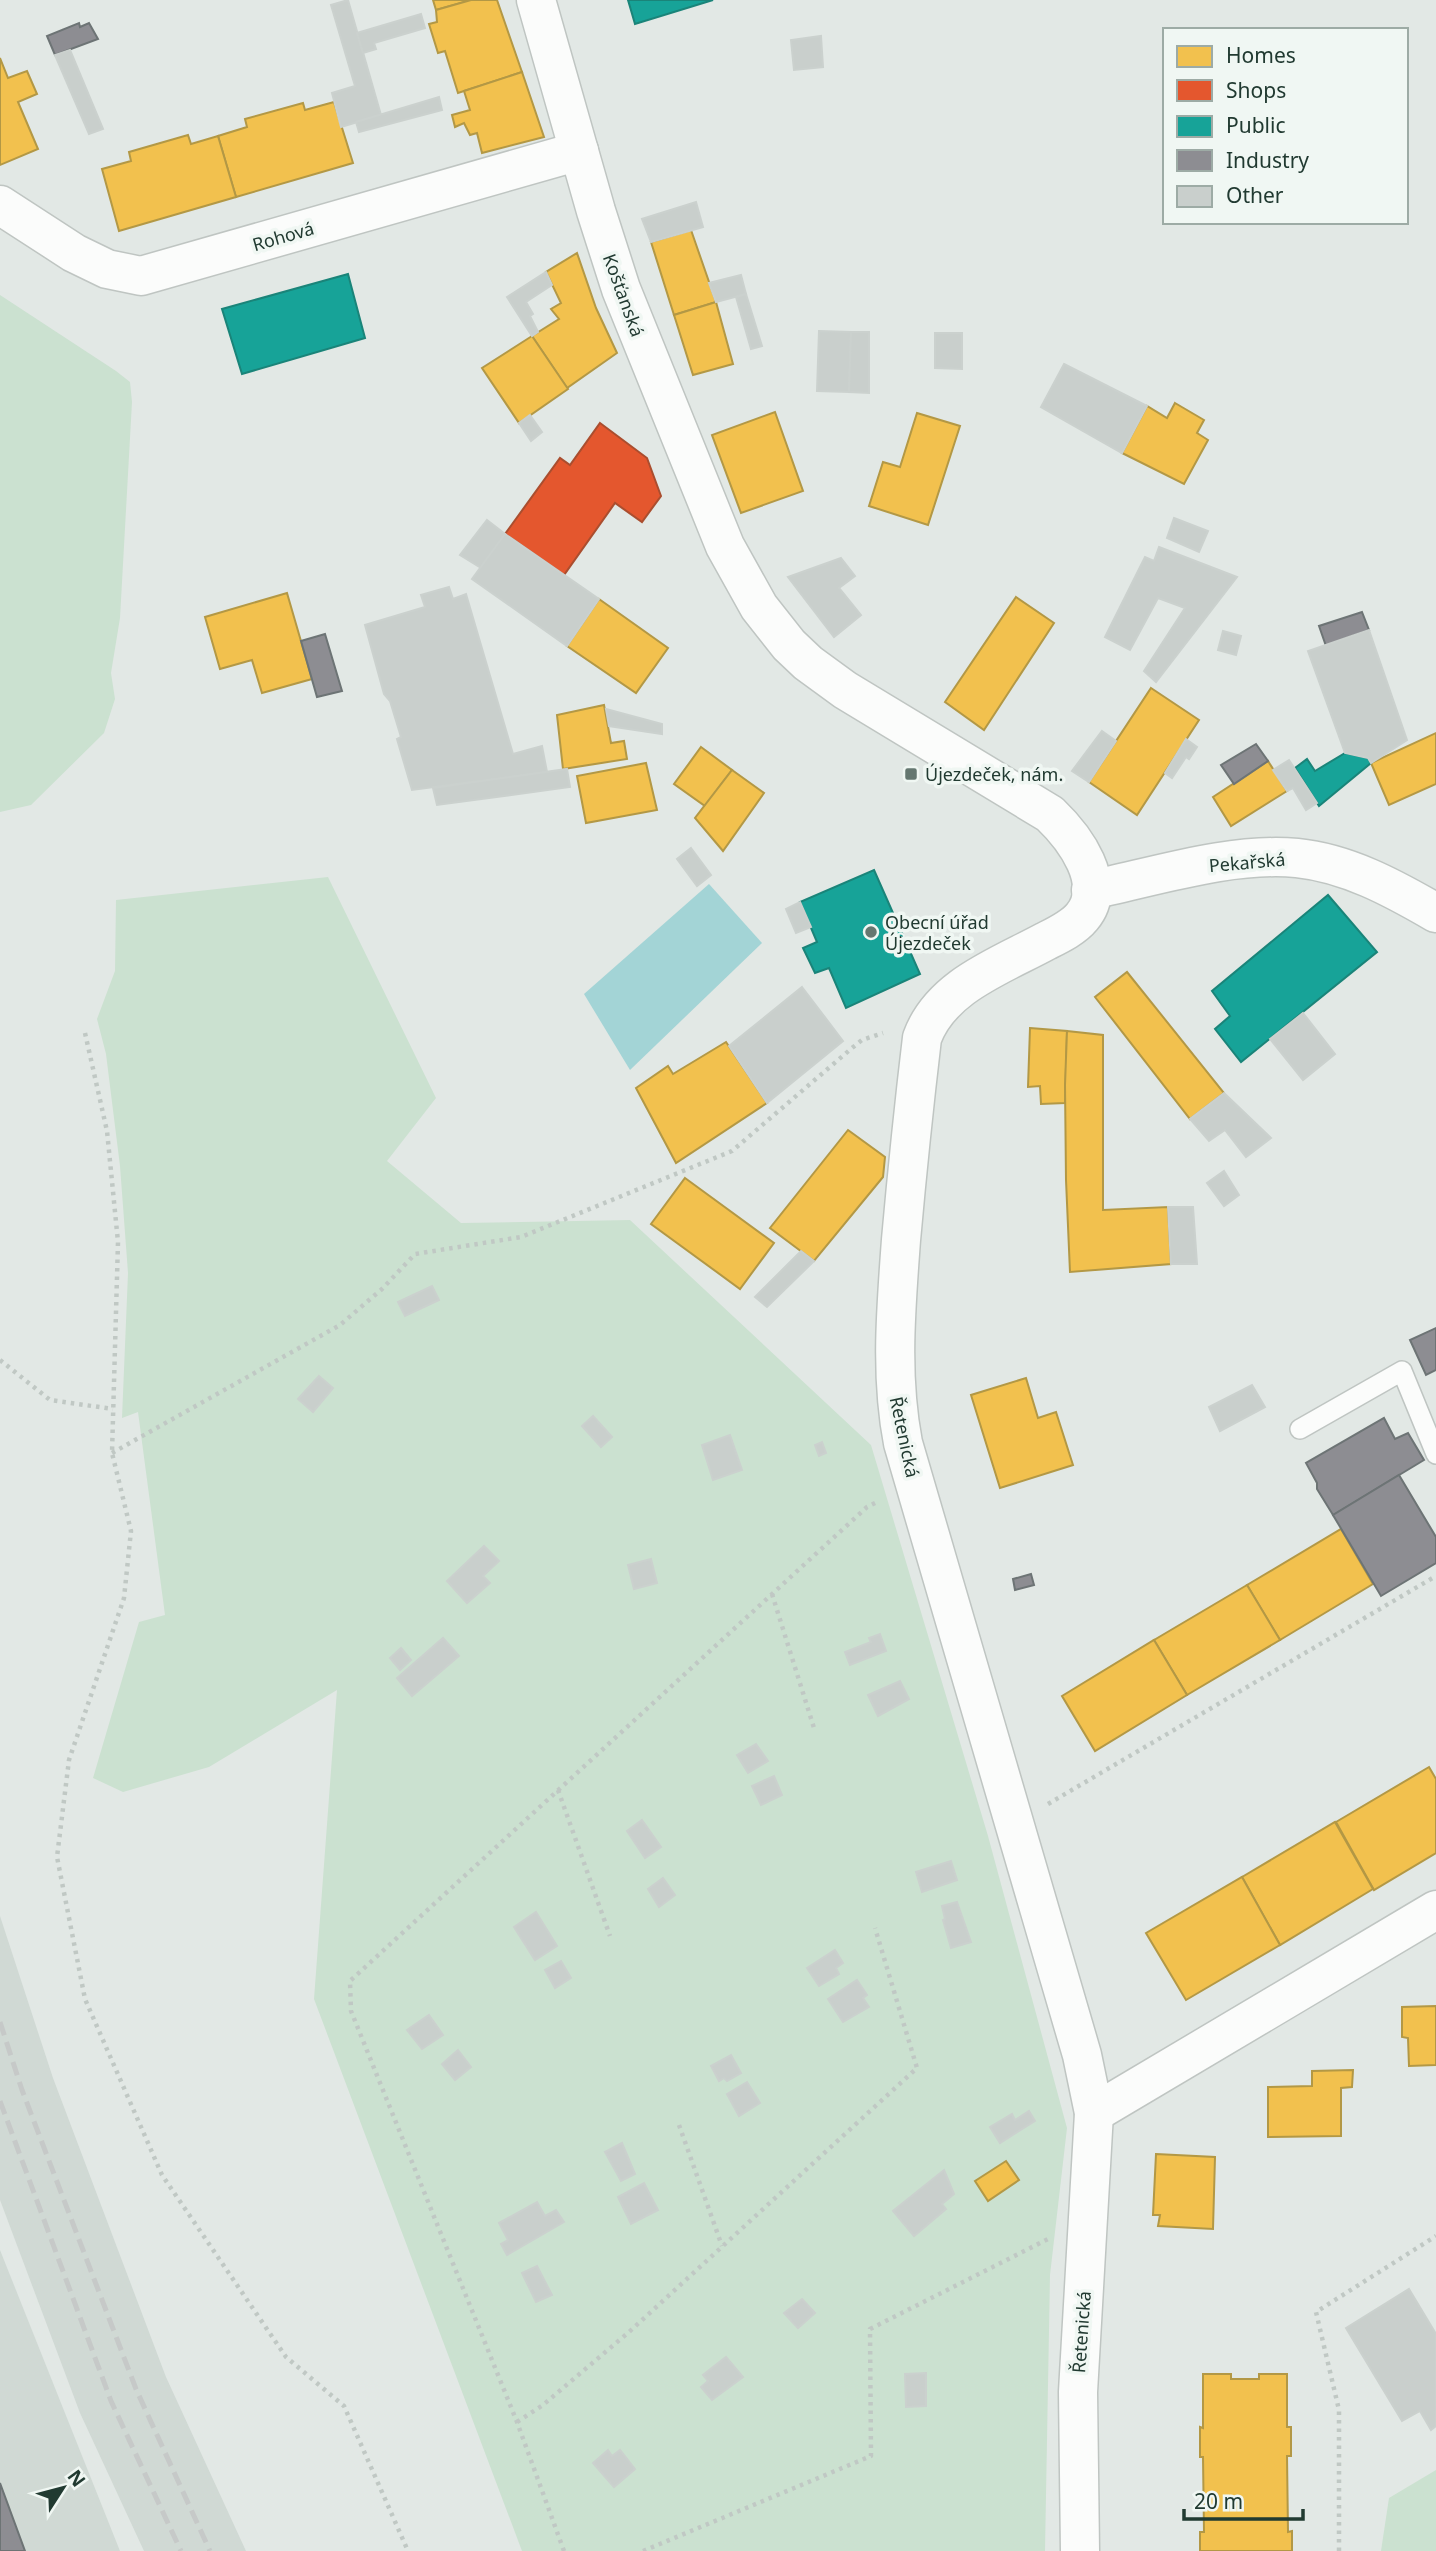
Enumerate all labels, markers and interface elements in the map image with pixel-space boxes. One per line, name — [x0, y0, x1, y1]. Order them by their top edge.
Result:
legend — [1163, 28, 1408, 224]
text: Homes — [1226, 41, 1296, 69]
text: Shops — [1226, 76, 1286, 104]
text: Public — [1226, 111, 1286, 139]
text: Industry — [1226, 146, 1309, 174]
text: Other — [1226, 181, 1284, 209]
street label: Rohová — [249, 216, 317, 256]
street label: Košťanská — [598, 250, 650, 340]
place label: Újezdeček, nám. — [925, 762, 1063, 786]
marker: Újezdeček, nám. — [903, 766, 919, 782]
street label: Pekařská — [1208, 847, 1286, 877]
place label: Obecní úřad Újezdeček — [885, 910, 989, 955]
marker: Obecní úřad Újezdeček — [863, 924, 879, 940]
street label: Řetenická — [885, 1394, 925, 1480]
street label: Řetenická — [1066, 2290, 1096, 2374]
north arrow — [28, 2453, 98, 2523]
text: N — [62, 2464, 92, 2492]
scale bar — [1184, 2478, 1303, 2522]
text: 20 m — [1194, 2487, 1243, 2515]

